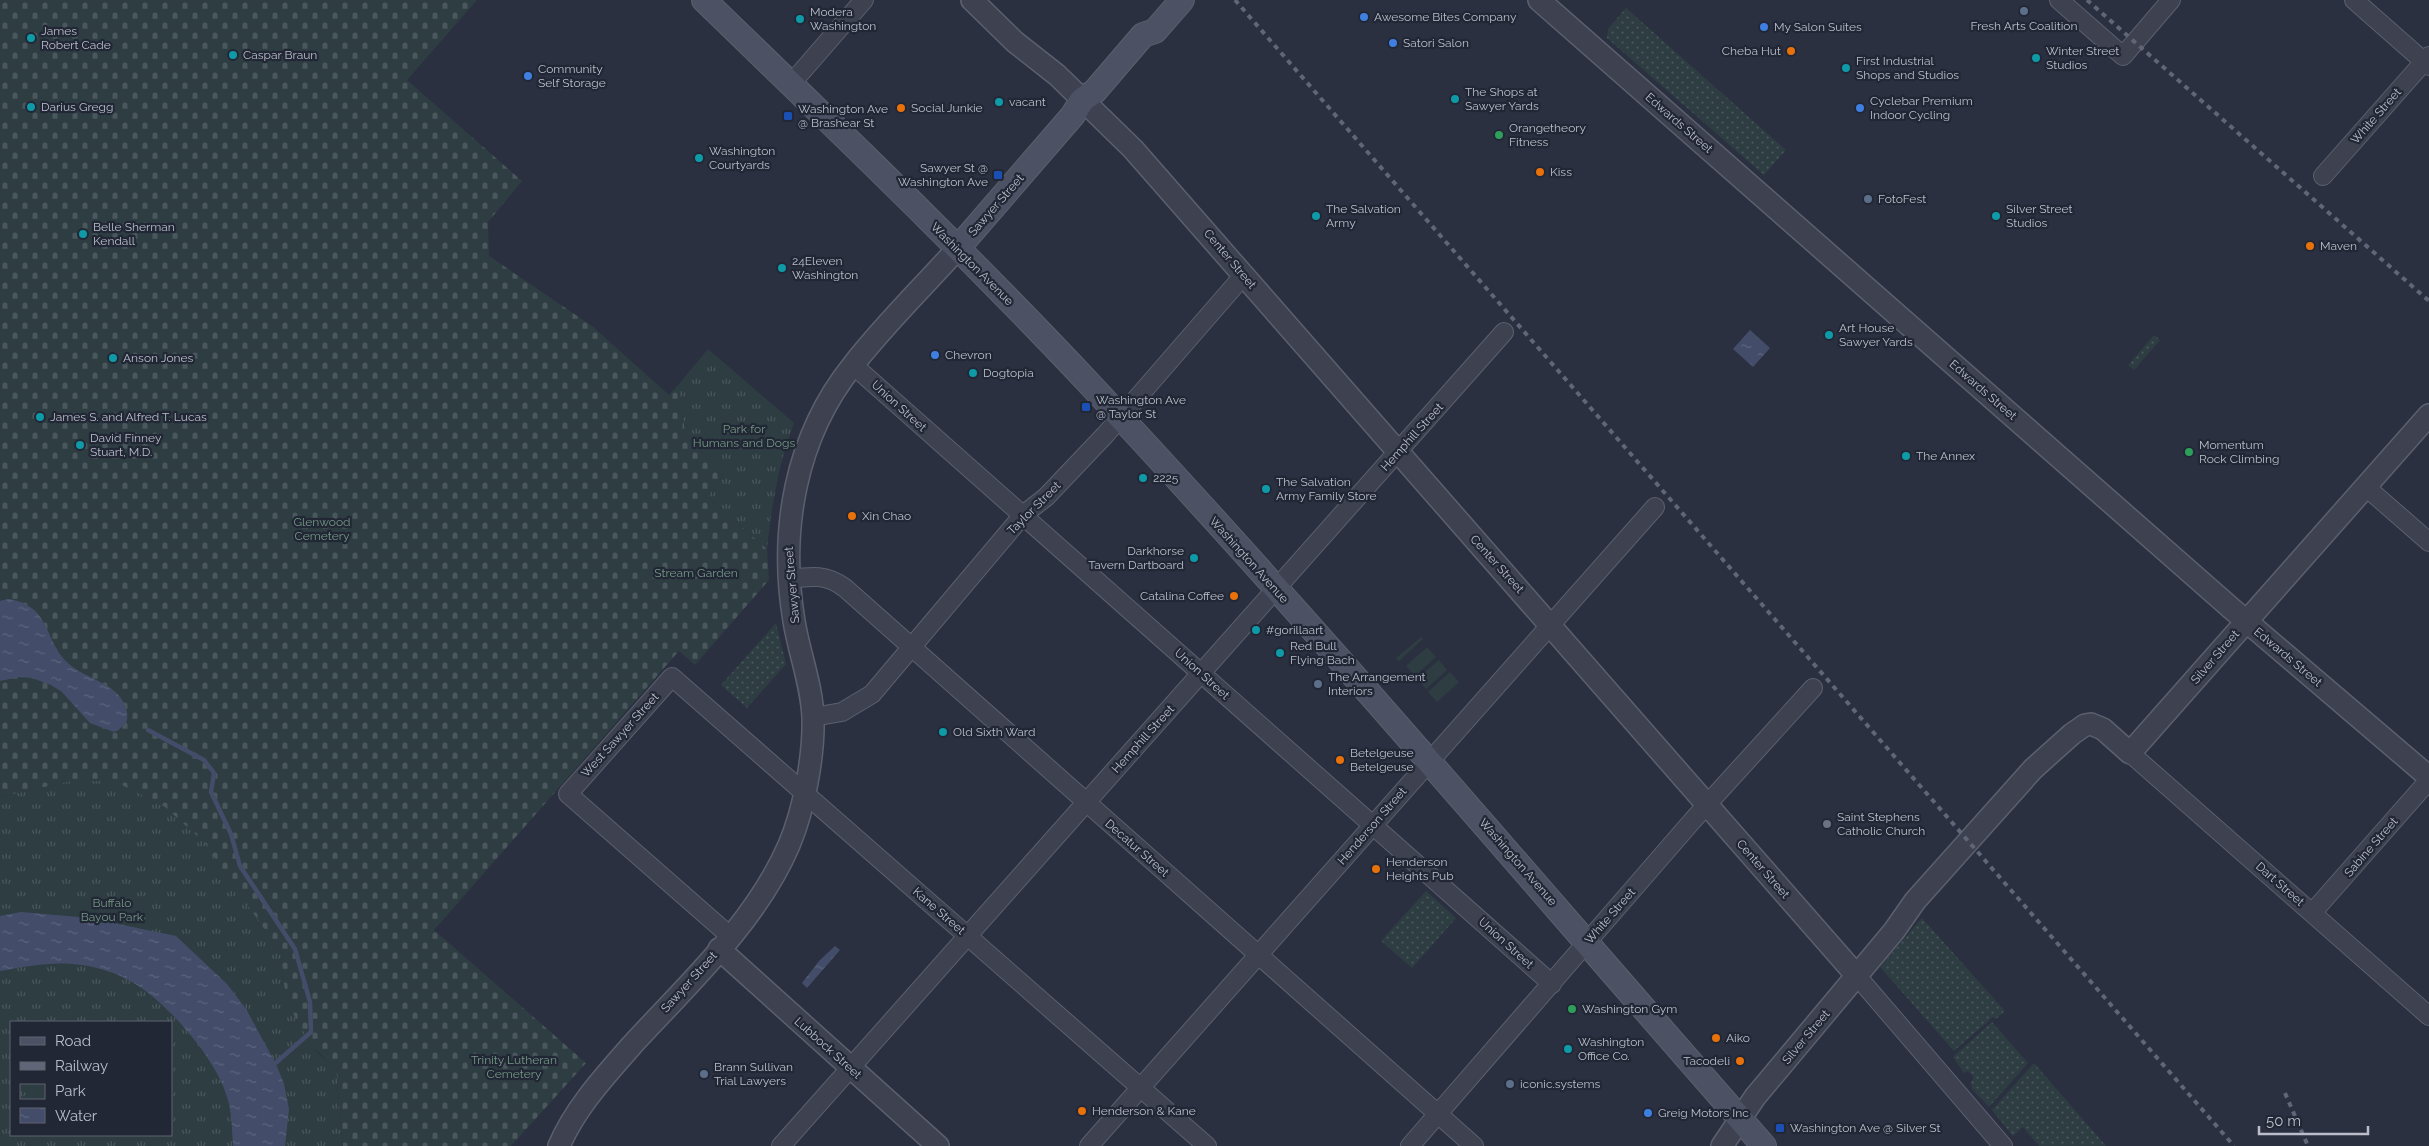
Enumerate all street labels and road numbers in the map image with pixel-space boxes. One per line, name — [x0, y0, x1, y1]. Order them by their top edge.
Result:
street label: White Street — [2348, 85, 2404, 147]
street label: Edwards Street — [1643, 90, 1715, 156]
street label: Sawyer Street — [965, 171, 1027, 239]
street label: Washington Avenue — [928, 220, 1016, 308]
street label: Center Street — [1201, 226, 1259, 292]
street label: Edwards Street — [1947, 357, 2019, 423]
street label: Union Street — [869, 378, 929, 434]
street label: Hemphill Street — [1378, 400, 1446, 474]
street label: Taylor Street — [1004, 478, 1064, 538]
street label: Washington Avenue — [1207, 514, 1291, 606]
street label: Center Street — [1467, 532, 1527, 596]
street label: Sawyer Street — [782, 546, 802, 624]
street label: Edwards Street — [2251, 625, 2325, 689]
street label: Silver Street — [2188, 627, 2242, 687]
street label: Union Street — [1172, 646, 1232, 702]
street label: West Sawyer Street — [578, 690, 662, 780]
street label: Hemphill Street — [1109, 702, 1177, 776]
street label: Henderson Street — [1335, 785, 1409, 867]
street label: Sabine Street — [2341, 814, 2401, 880]
street label: Washington Avenue — [1476, 815, 1560, 909]
street label: Decatur Street — [1102, 816, 1172, 880]
street label: Center Street — [1734, 837, 1792, 901]
street label: Dart Street — [2253, 859, 2307, 909]
street label: Kane Street — [910, 885, 968, 937]
street label: White Street — [1582, 885, 1638, 947]
street label: Union Street — [1476, 915, 1536, 971]
street label: Sawyer Street — [658, 949, 720, 1015]
street label: Silver Street — [1779, 1007, 1833, 1067]
street label: Lubbock Street — [792, 1014, 864, 1082]

